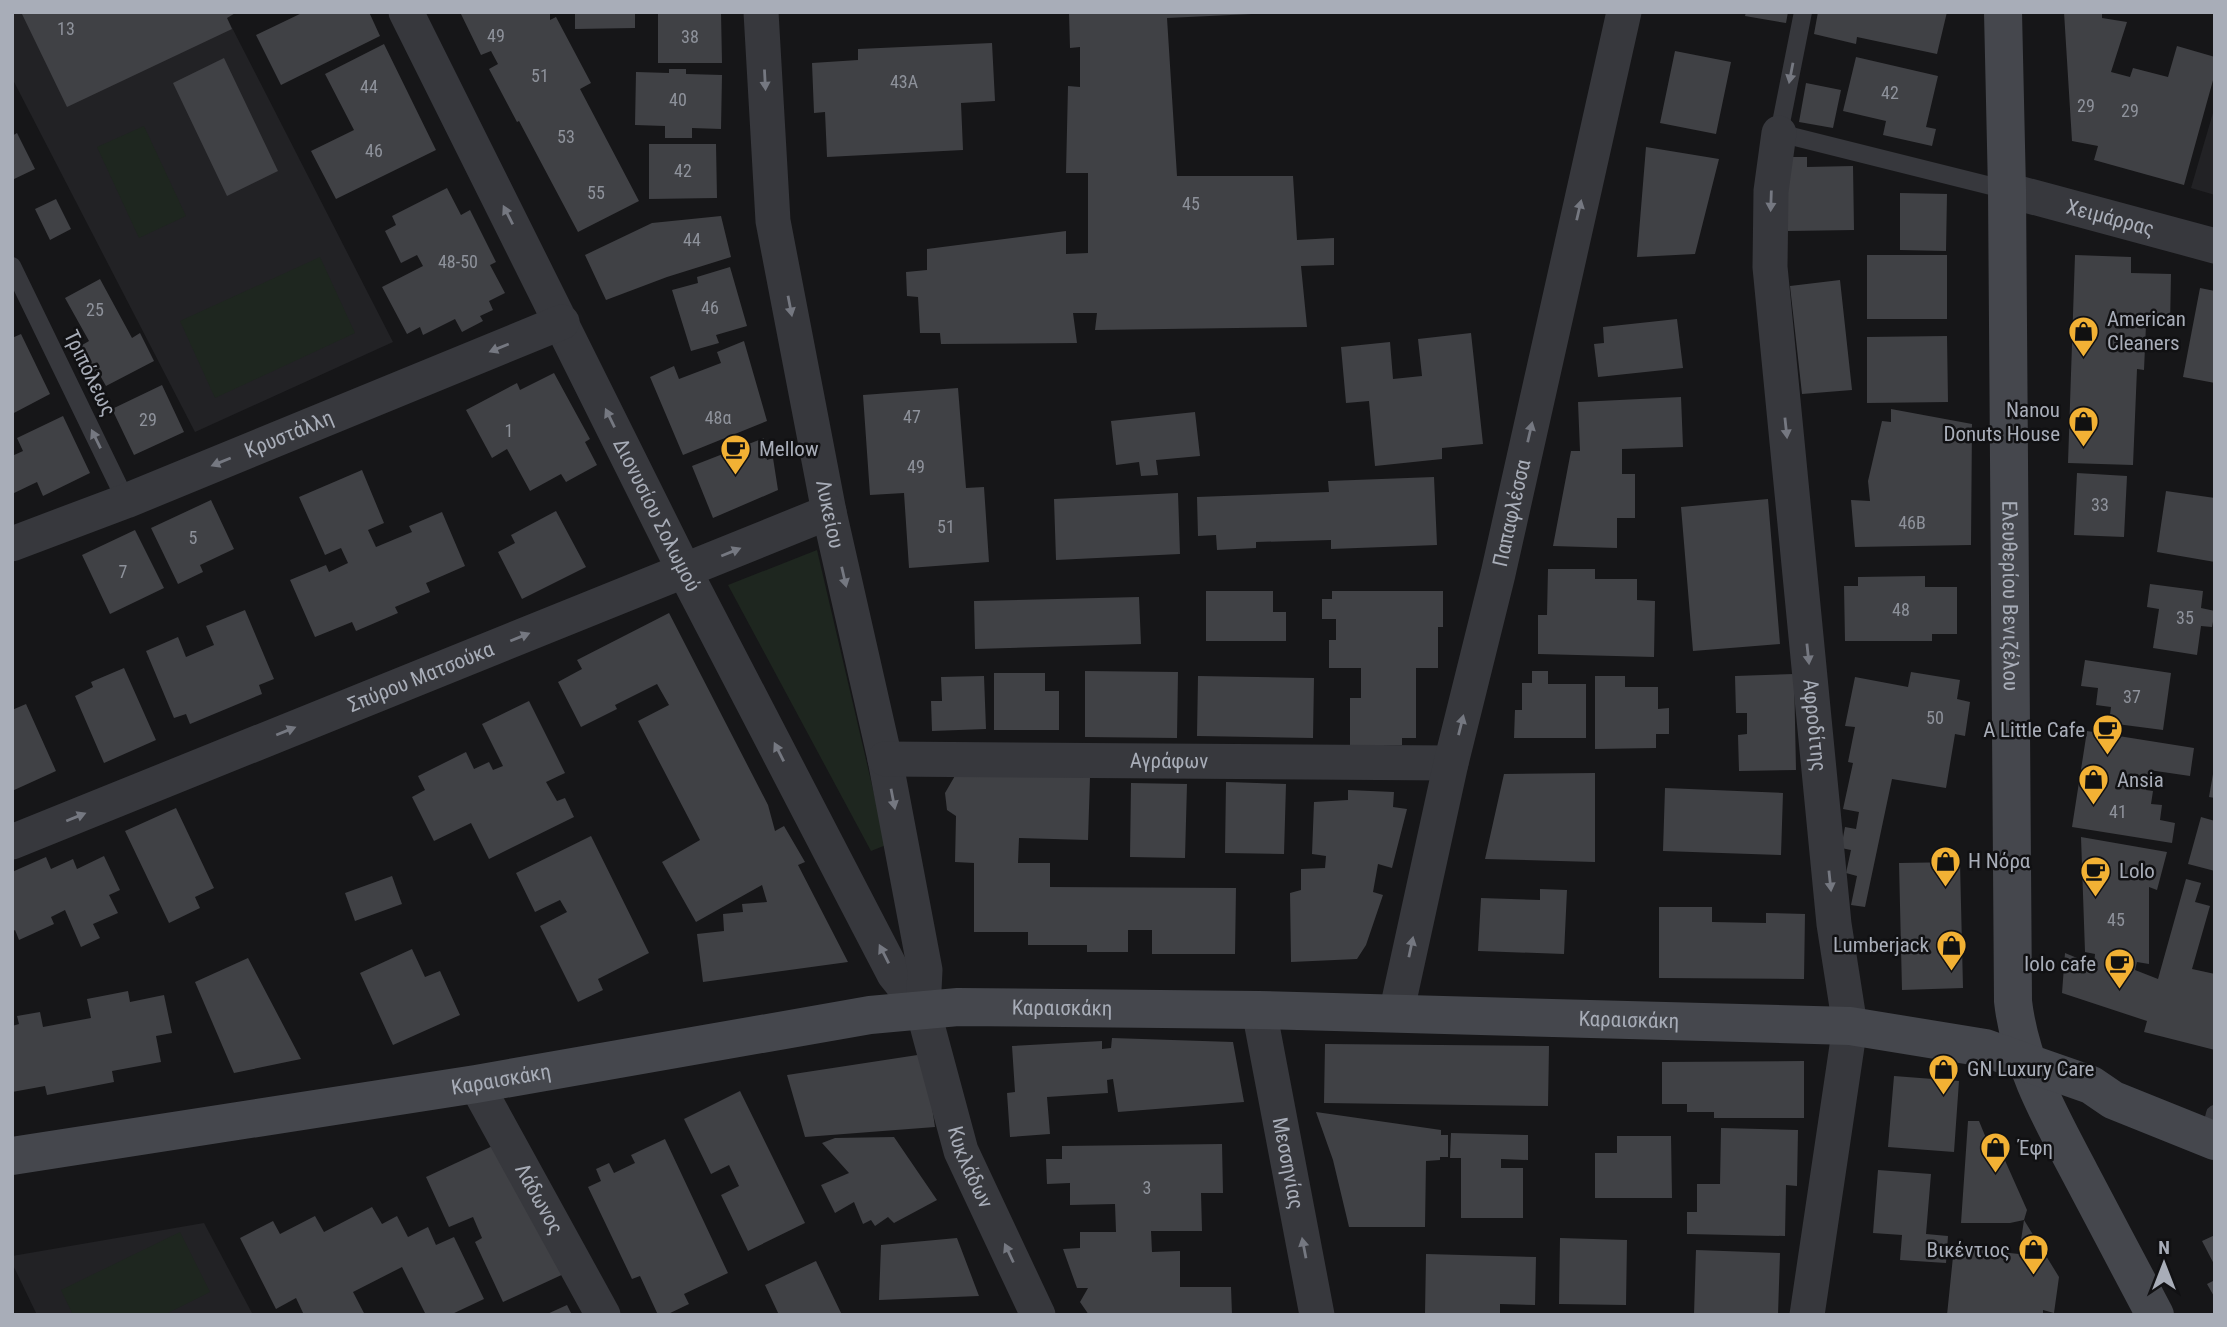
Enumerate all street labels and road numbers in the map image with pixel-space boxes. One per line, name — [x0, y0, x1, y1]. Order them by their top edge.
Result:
street label: Χειμάρρας — [2064, 195, 2157, 241]
street label: Τριπόλεως — [59, 326, 121, 420]
street label: Κρυστάλλη — [241, 405, 337, 463]
street label: Διονυσίου Σολωμού — [608, 434, 705, 596]
street label: Παπαφλέσσα — [1488, 457, 1535, 569]
street label: Λυκείου — [811, 478, 849, 551]
street label: Ελευθερίου Βενιζέλου — [1997, 501, 2023, 691]
street label: Σπύρου Ματσούκα — [344, 636, 498, 717]
street label: Αφροδίτης — [1798, 678, 1831, 773]
street label: Αγράφων — [1130, 749, 1208, 773]
street label: Καραισκάκη — [1012, 996, 1113, 1021]
street label: Καραισκάκη — [1578, 1007, 1680, 1033]
street label: Καραισκάκη — [450, 1059, 553, 1100]
street label: Μεσσηνίας — [1268, 1115, 1309, 1211]
street label: Κυκλάδων — [943, 1124, 998, 1212]
street label: Λάδωνος — [510, 1159, 568, 1238]

